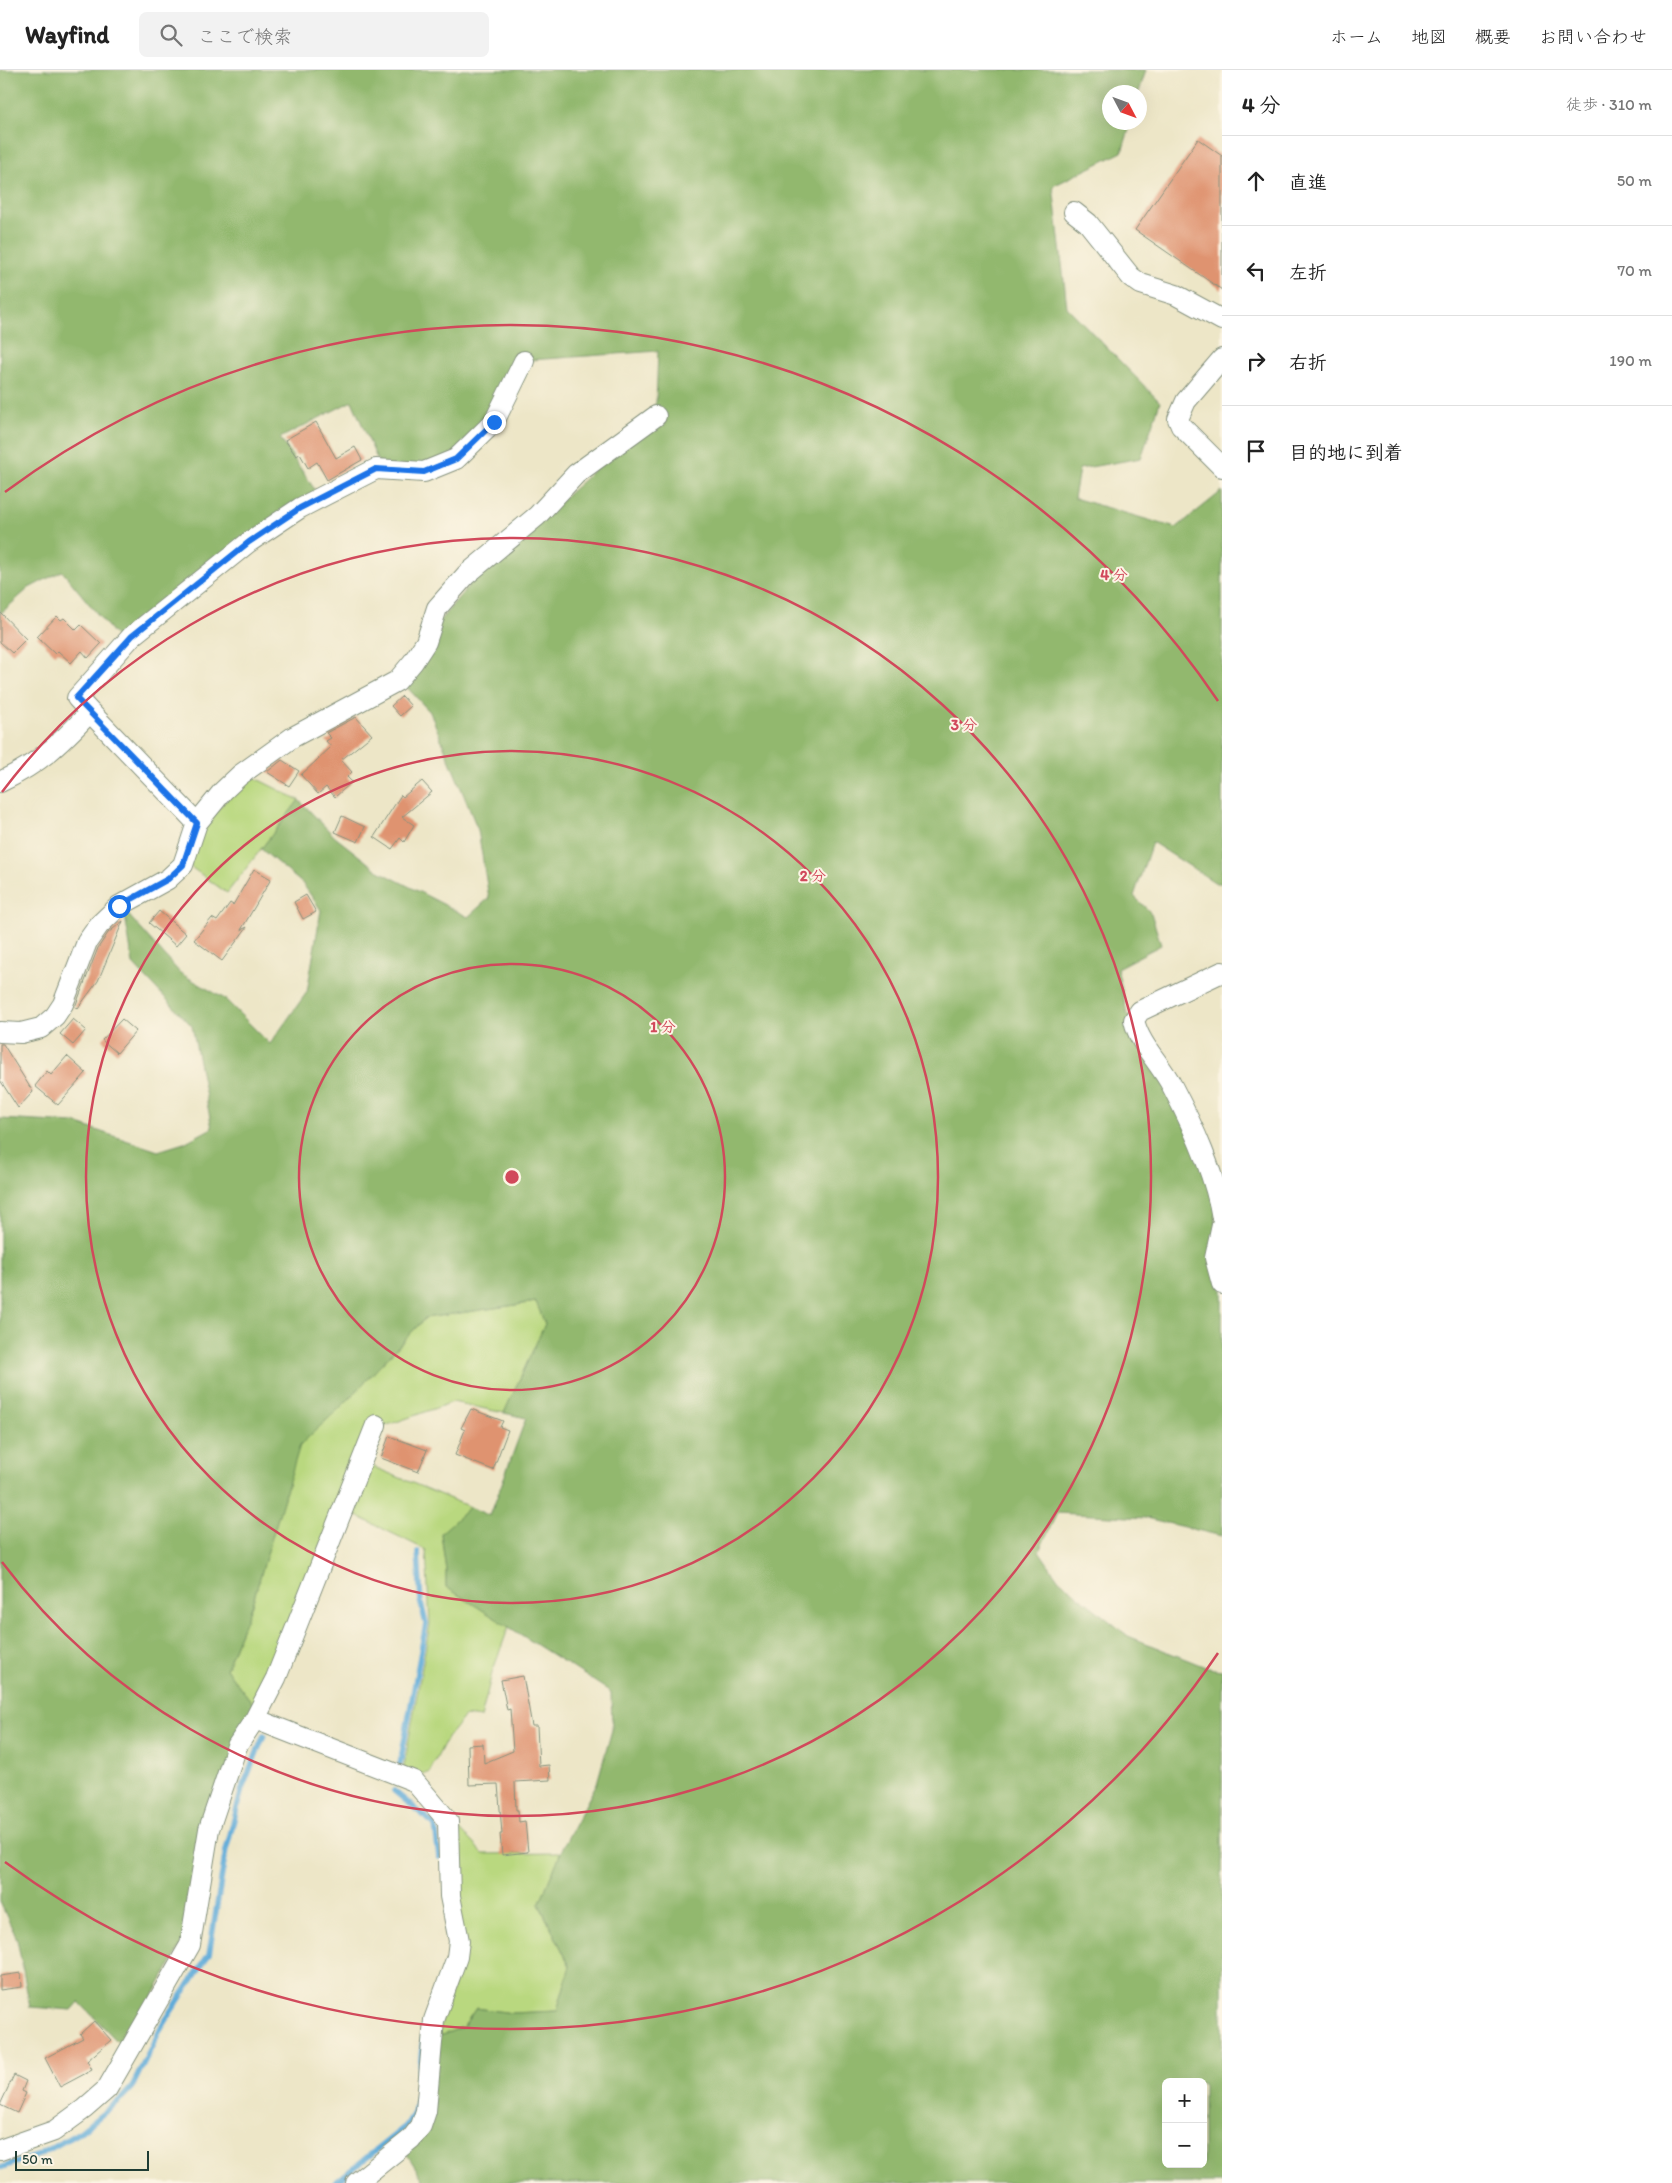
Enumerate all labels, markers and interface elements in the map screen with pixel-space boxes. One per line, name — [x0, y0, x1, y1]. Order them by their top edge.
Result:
search box — [139, 12, 489, 57]
text: Wayfind — [25, 20, 109, 49]
icon: search — [157, 21, 185, 49]
text: ここで検索 — [197, 25, 292, 48]
text: ホーム — [1330, 26, 1383, 48]
text: 地図 — [1411, 26, 1447, 48]
text: 概要 — [1475, 26, 1511, 48]
text: お問い合わせ — [1539, 26, 1647, 48]
north arrow — [1102, 85, 1147, 130]
text: 4 分 — [1242, 92, 1280, 117]
text: 徒歩 · 310 m — [1566, 95, 1652, 114]
icon: ahead — [1242, 167, 1270, 195]
text: 直進 — [1289, 171, 1327, 194]
text: 50 m — [1617, 171, 1652, 190]
icon: left — [1242, 257, 1270, 285]
text: 左折 — [1289, 261, 1327, 284]
text: 70 m — [1617, 261, 1652, 280]
icon: right — [1242, 347, 1270, 375]
text: 右折 — [1289, 351, 1327, 374]
text: 190 m — [1609, 351, 1652, 370]
route end — [483, 411, 506, 434]
icon: arrive — [1242, 437, 1270, 465]
text: 目的地に到着 — [1289, 441, 1403, 464]
text: 4 分 — [1100, 566, 1128, 584]
text: 3 分 — [951, 716, 977, 734]
text: 2 分 — [800, 867, 826, 885]
route start — [108, 895, 131, 918]
text: 1 分 — [650, 1018, 676, 1036]
centre of rings — [503, 1168, 521, 1186]
map controls — [1162, 2078, 1207, 2168]
button: + — [1162, 2078, 1207, 2123]
button: − — [1162, 2123, 1207, 2168]
scale bar — [15, 2148, 149, 2171]
text: 50 m — [22, 2151, 53, 2168]

